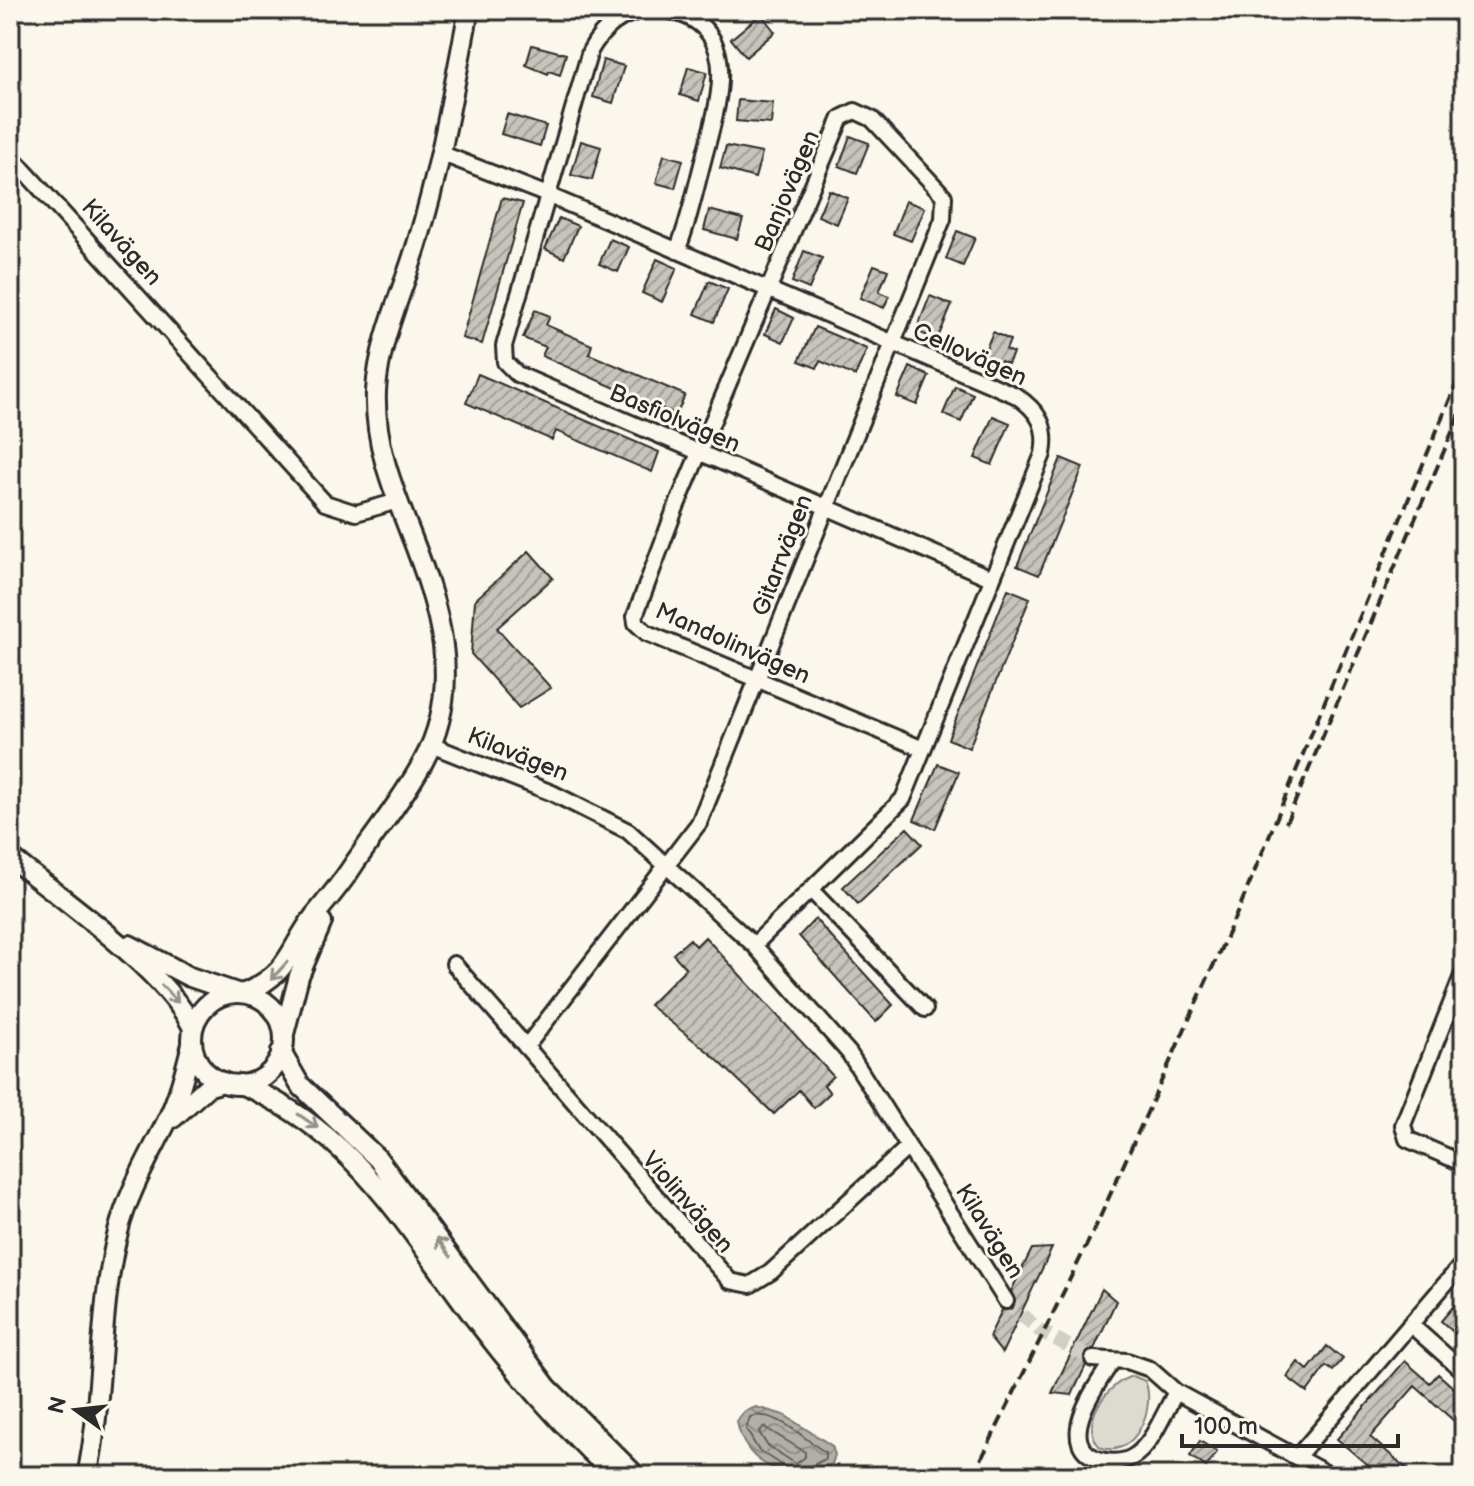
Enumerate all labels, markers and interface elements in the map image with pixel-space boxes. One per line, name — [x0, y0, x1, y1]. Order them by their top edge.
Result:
street label: Banjovägen — [749, 126, 826, 256]
street label: Kilavägen — [75, 193, 168, 292]
street label: Cellovägen — [908, 316, 1031, 392]
street label: Basfiolvägen — [605, 378, 744, 459]
street label: Gitarrvägen — [746, 490, 819, 620]
street label: Mandolinvägen — [651, 596, 815, 691]
street label: Kilavägen — [463, 721, 573, 788]
one-way arrow — [270, 961, 289, 981]
one-way arrow — [160, 984, 179, 1003]
one-way arrow — [297, 1113, 319, 1129]
street label: Violinvägen — [636, 1146, 740, 1259]
street label: Kilavägen — [949, 1178, 1030, 1284]
one-way arrow — [436, 1237, 452, 1259]
north arrow — [36, 1370, 116, 1450]
text: N — [43, 1394, 73, 1417]
scale bar — [1182, 1398, 1398, 1448]
text: 100 m — [1194, 1412, 1258, 1441]

